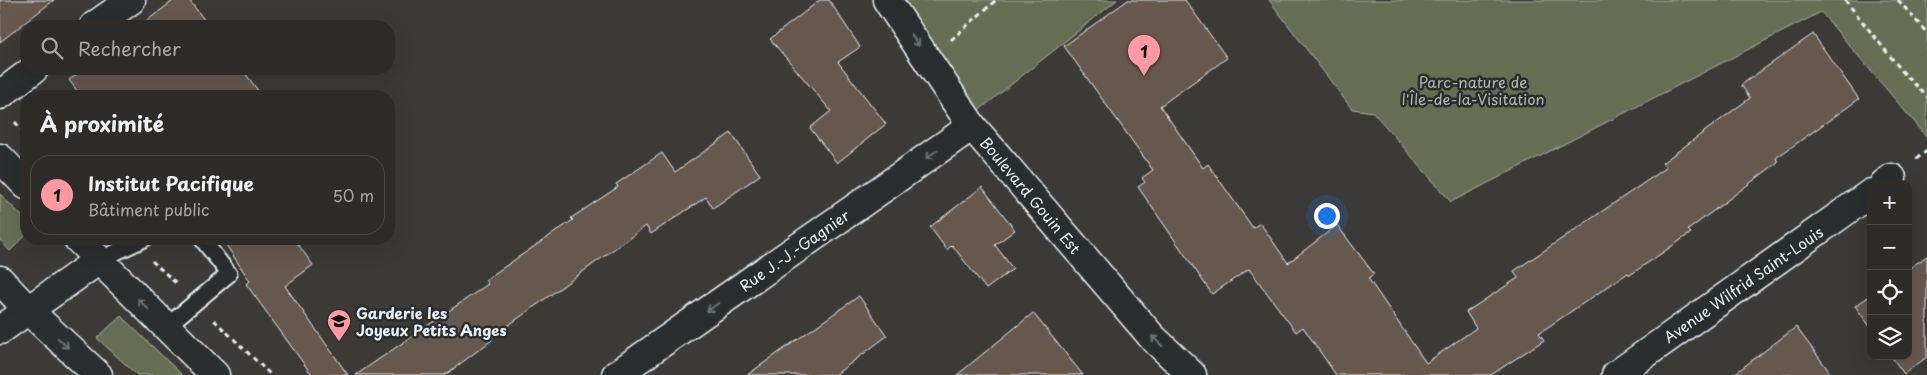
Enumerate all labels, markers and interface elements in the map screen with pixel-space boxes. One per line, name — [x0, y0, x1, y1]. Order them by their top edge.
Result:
search box — [20, 20, 395, 75]
one-way arrow — [910, 33, 920, 47]
icon: search — [38, 34, 66, 62]
text: Rechercher — [78, 34, 181, 62]
pin: 1 — [1128, 35, 1160, 76]
park label: Parc-nature de l'Île-de-la-Visitation — [1401, 70, 1545, 110]
text: À proximité — [40, 107, 164, 139]
street label: Boulevard Gouin Est — [975, 131, 1087, 259]
one-way arrow — [926, 149, 940, 159]
text: Institut Pacifique — [88, 169, 254, 197]
map controls — [1867, 180, 1912, 360]
button: + — [1867, 180, 1912, 225]
text: 1 — [53, 183, 61, 207]
text: 50 m — [333, 183, 374, 207]
text: Bâtiment public — [88, 197, 209, 221]
street label: Rue J.-J.-Gagnier — [734, 203, 854, 297]
your location — [1314, 203, 1340, 229]
street label: Avenue Wilfrid Saint-Louis — [1659, 220, 1828, 348]
button: − — [1867, 225, 1912, 270]
button: locate — [1867, 270, 1912, 315]
one-way arrow — [138, 298, 150, 310]
place label: Garderie les Joyeux Petits Anges — [356, 301, 507, 341]
one-way arrow — [706, 302, 720, 312]
school or university icon: Garderie les Joyeux Petits Anges — [326, 308, 352, 342]
button: layers — [1867, 315, 1912, 360]
one-way arrow — [1151, 335, 1163, 347]
one-way arrow — [57, 336, 69, 349]

